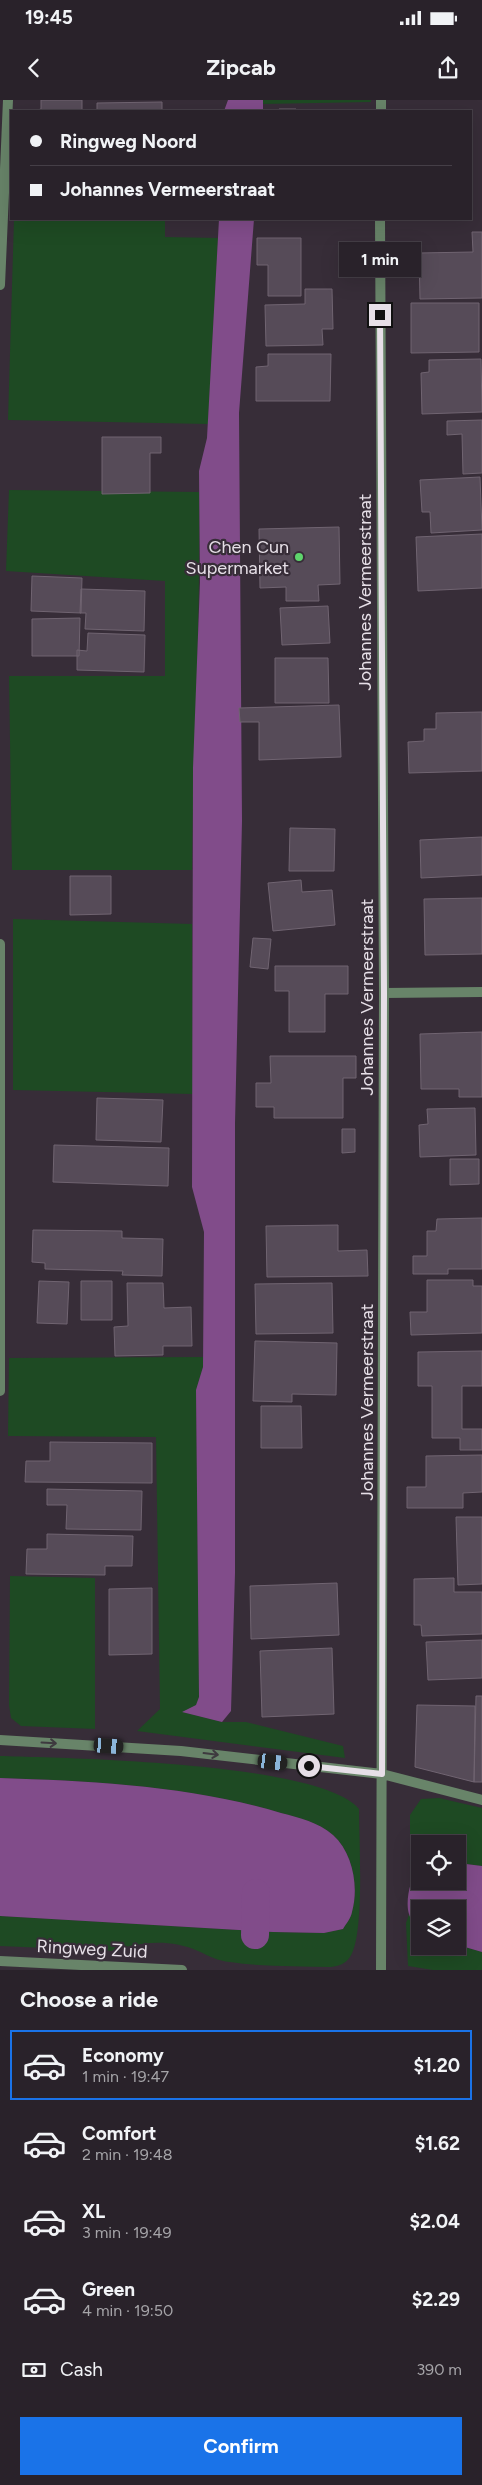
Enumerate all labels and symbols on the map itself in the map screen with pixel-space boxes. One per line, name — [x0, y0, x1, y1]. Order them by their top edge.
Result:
callout: 1 min — [339, 242, 421, 278]
route end — [369, 304, 391, 326]
street label: Johannes Vermeerstraat — [354, 493, 376, 690]
place label: Chen Cun Supermarket — [186, 536, 289, 579]
marker: Chen Cun Supermarket — [293, 551, 305, 563]
street label: Johannes Vermeerstraat — [356, 898, 378, 1095]
street label: Johannes Vermeerstraat — [356, 1303, 378, 1500]
car — [93, 1737, 124, 1755]
one-way arrow — [40, 1738, 56, 1747]
one-way arrow — [202, 1749, 218, 1759]
car — [257, 1753, 288, 1771]
route start — [298, 1755, 320, 1777]
street label: Ringweg Zuid — [36, 1935, 148, 1963]

